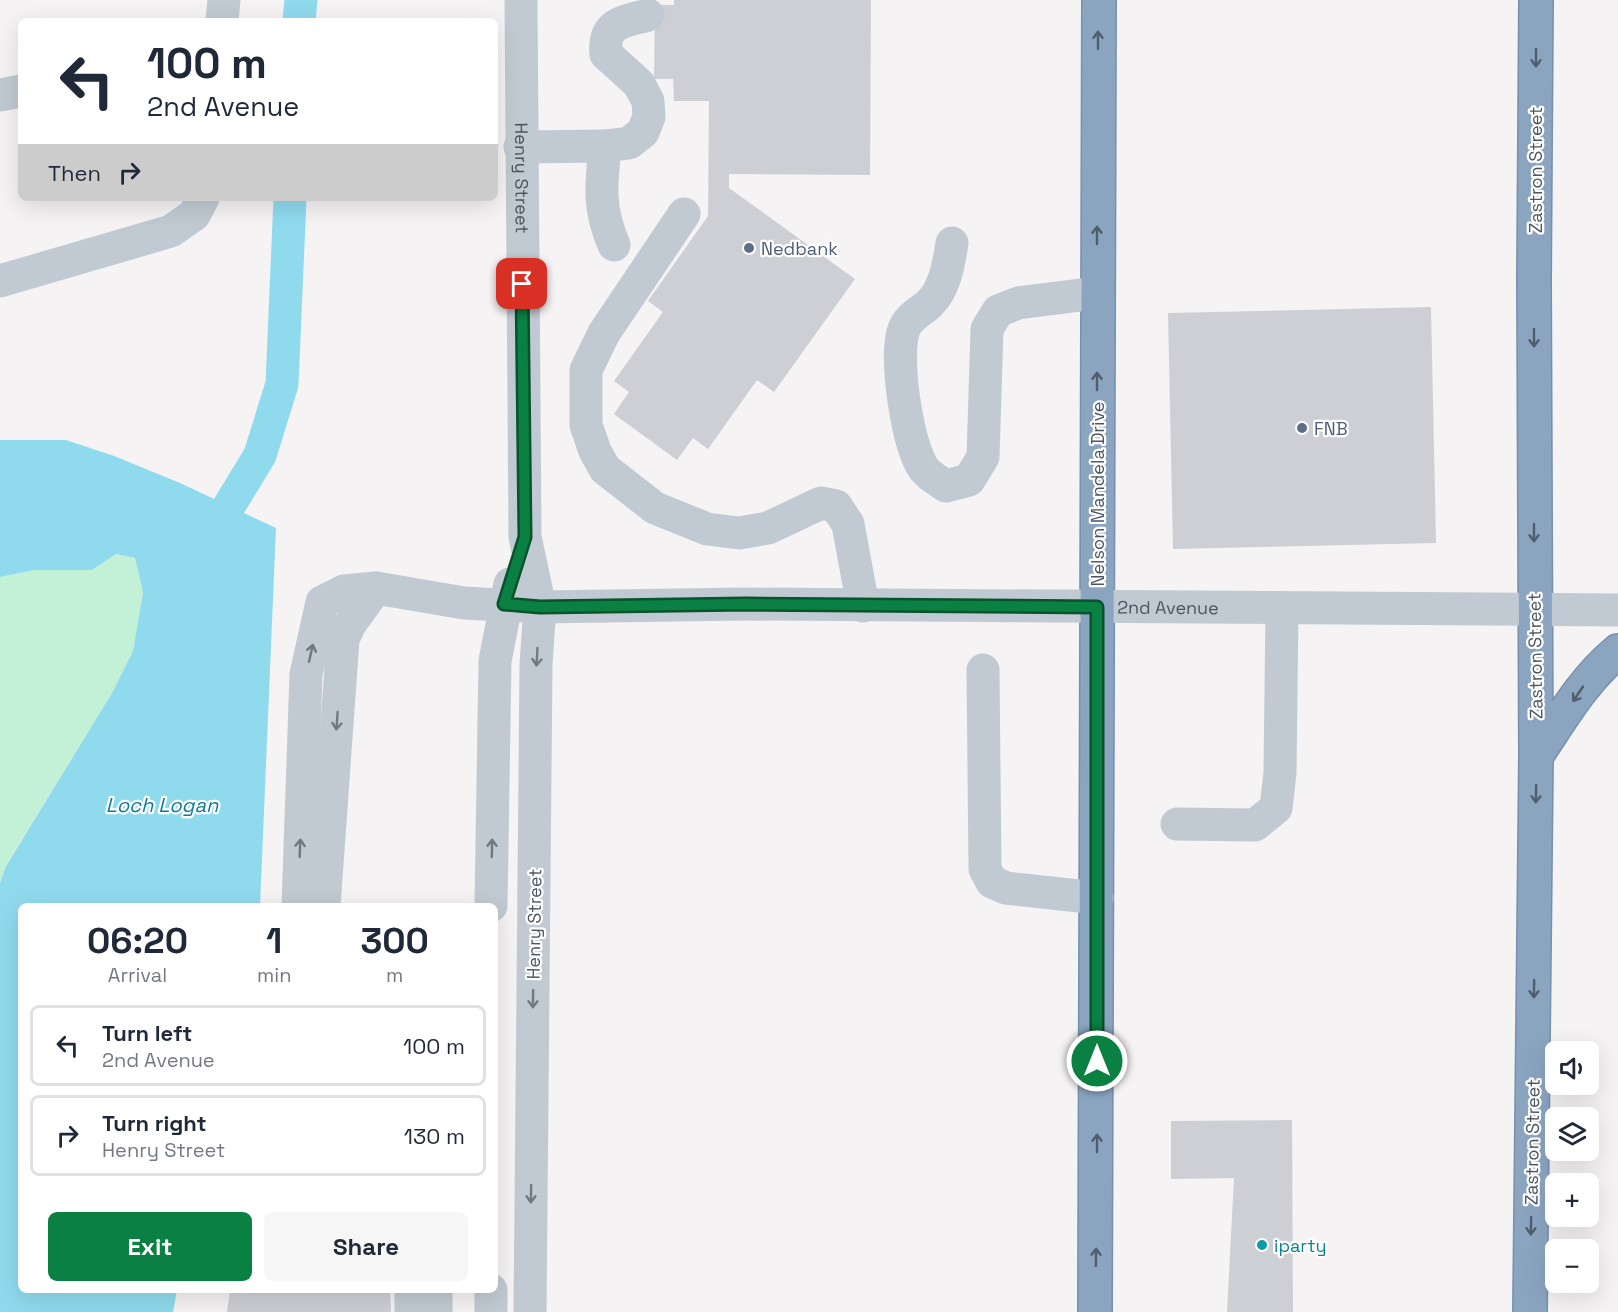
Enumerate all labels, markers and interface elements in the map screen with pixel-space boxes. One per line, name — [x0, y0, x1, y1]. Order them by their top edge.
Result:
one-way arrow — [1092, 30, 1104, 50]
text: 100 m — [147, 37, 267, 90]
icon: left — [48, 42, 126, 120]
one-way arrow — [1530, 48, 1542, 68]
text: 2nd Avenue — [147, 89, 299, 124]
street label: Zastron Street — [1524, 107, 1547, 233]
street label: Henry Street — [510, 122, 534, 234]
icon: right — [113, 156, 146, 189]
text: Then — [48, 159, 101, 187]
one-way arrow — [1091, 225, 1103, 245]
place label: Nedbank — [761, 237, 838, 260]
marker: Nedbank — [742, 241, 756, 255]
pin — [496, 258, 547, 309]
icon: arrive — [505, 267, 538, 300]
one-way arrow — [1528, 328, 1540, 348]
one-way arrow — [1091, 371, 1103, 391]
street label: Nelson Mandela Drive — [1086, 402, 1109, 587]
place label: FNB — [1314, 417, 1348, 440]
marker: FNB — [1295, 421, 1309, 435]
one-way arrow — [1528, 523, 1540, 543]
street label: Zastron Street — [1522, 593, 1548, 719]
street label: 2nd Avenue — [1117, 595, 1219, 619]
one-way arrow — [306, 644, 317, 663]
one-way arrow — [531, 646, 542, 666]
one-way arrow — [1572, 685, 1584, 701]
one-way arrow — [331, 710, 342, 730]
one-way arrow — [1530, 783, 1542, 803]
water label: Loch Logan — [106, 792, 219, 818]
one-way arrow — [294, 838, 305, 858]
one-way arrow — [486, 838, 497, 858]
street label: Henry Street — [522, 868, 546, 980]
text: 06:20 — [87, 918, 188, 964]
text: 1 — [266, 918, 282, 964]
text: 300 — [360, 918, 429, 964]
text: Arrival — [108, 962, 167, 988]
text: min — [257, 962, 291, 988]
text: m — [386, 962, 403, 988]
one-way arrow — [1528, 978, 1540, 998]
one-way arrow — [527, 988, 539, 1008]
text: Turn left — [102, 1019, 192, 1047]
icon: left — [51, 1029, 84, 1062]
position arrow — [1065, 1029, 1129, 1093]
text: 100 m — [403, 1032, 465, 1060]
map controls — [1545, 1041, 1599, 1293]
button: sound — [1545, 1041, 1599, 1095]
text: 2nd Avenue — [102, 1047, 215, 1073]
street label: Zastron Street — [1519, 1079, 1545, 1205]
button: layers — [1545, 1107, 1599, 1161]
text: Turn right — [102, 1109, 207, 1137]
icon: right — [51, 1119, 84, 1152]
text: 130 m — [404, 1122, 465, 1150]
one-way arrow — [1091, 1133, 1103, 1153]
text: Henry Street — [102, 1137, 225, 1163]
button: + — [1545, 1173, 1599, 1227]
one-way arrow — [525, 1183, 537, 1203]
button: Exit — [48, 1212, 252, 1281]
button: Share — [264, 1212, 468, 1281]
one-way arrow — [1525, 1215, 1537, 1235]
place label: iparty — [1274, 1234, 1326, 1257]
marker: iparty — [1255, 1238, 1269, 1252]
button: − — [1545, 1239, 1599, 1293]
one-way arrow — [1090, 1247, 1102, 1267]

